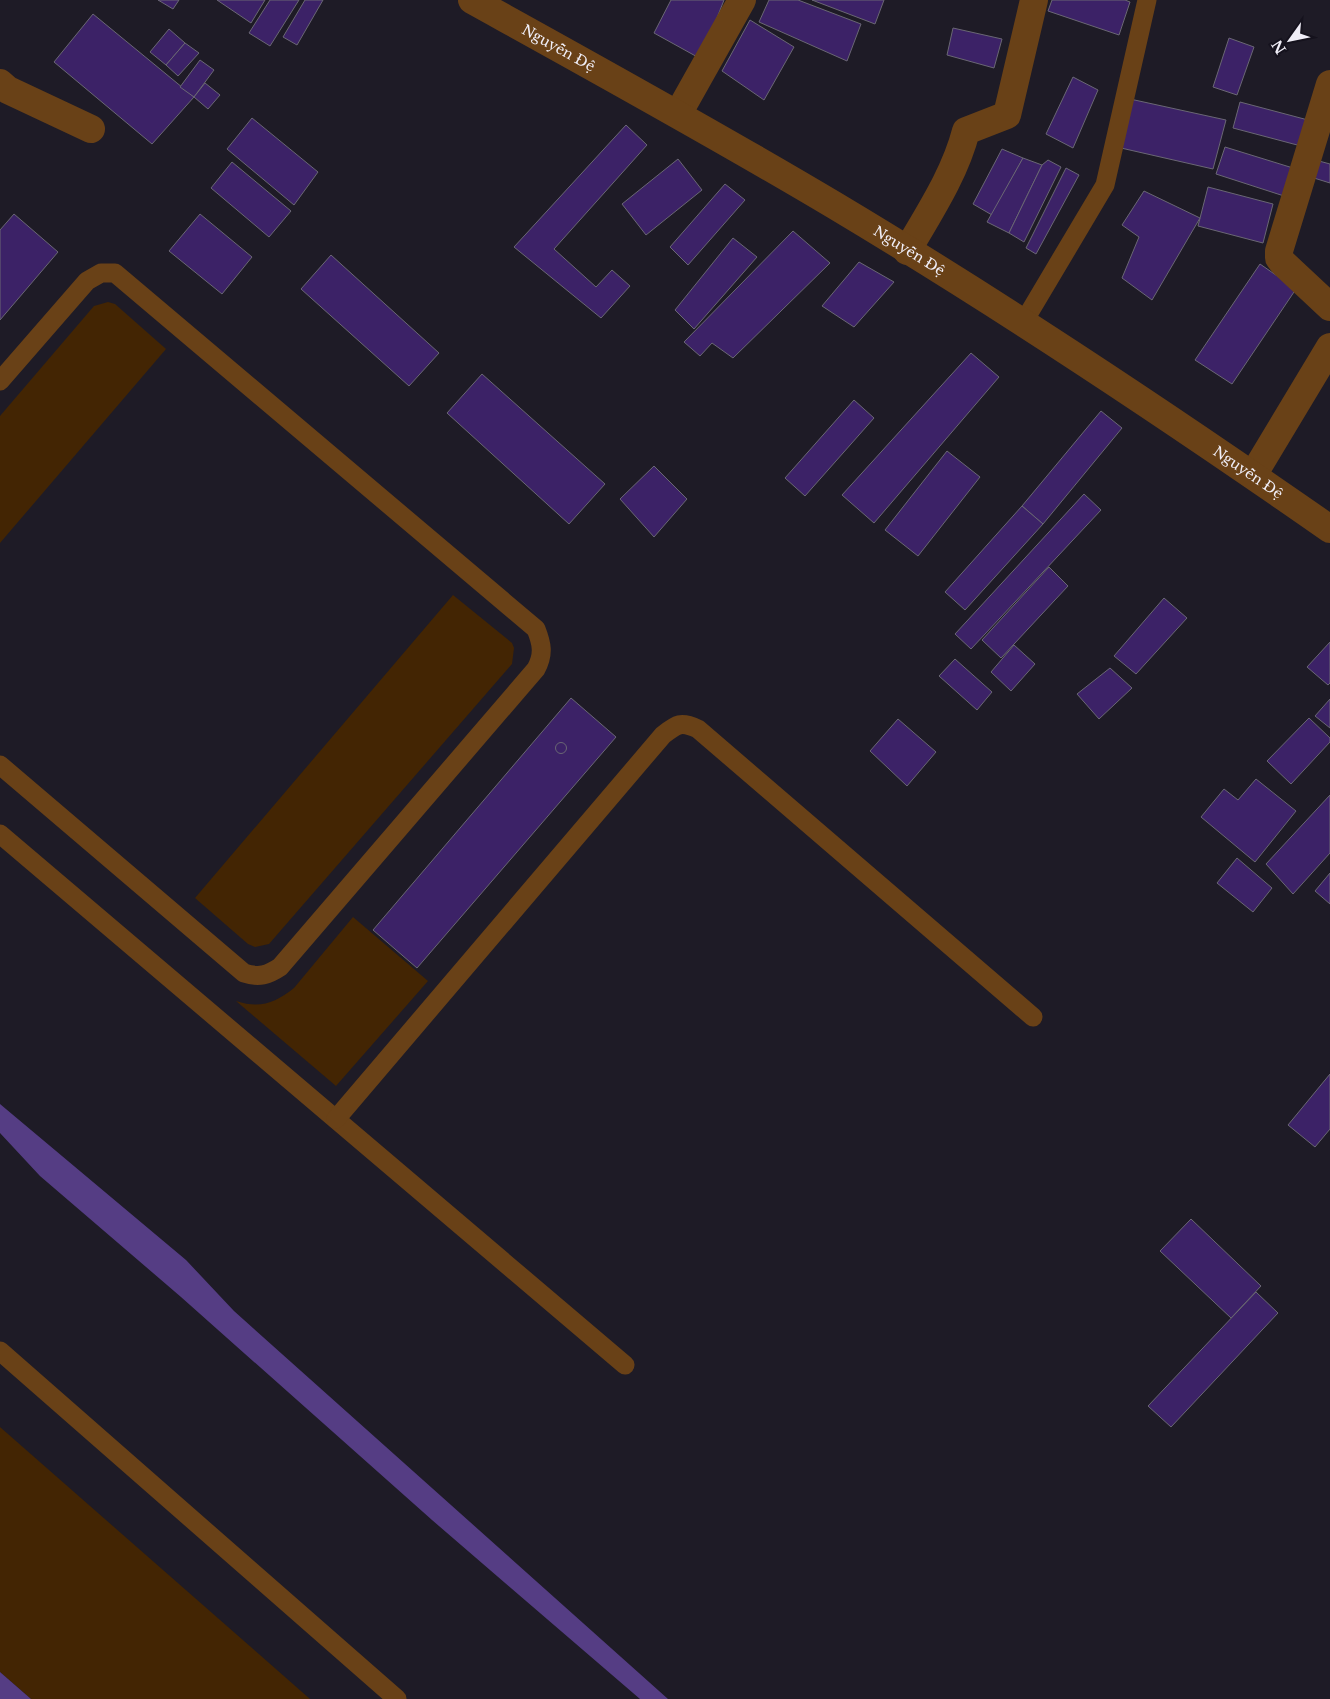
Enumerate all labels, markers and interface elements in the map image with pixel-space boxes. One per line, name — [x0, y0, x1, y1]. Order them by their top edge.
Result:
north arrow — [1265, 15, 1315, 65]
street label: Nguyễn Đệ — [519, 20, 598, 75]
text: N — [1268, 37, 1290, 58]
street label: Nguyễn Đệ — [870, 222, 948, 280]
street label: Nguyễn Đệ — [1210, 442, 1286, 503]

